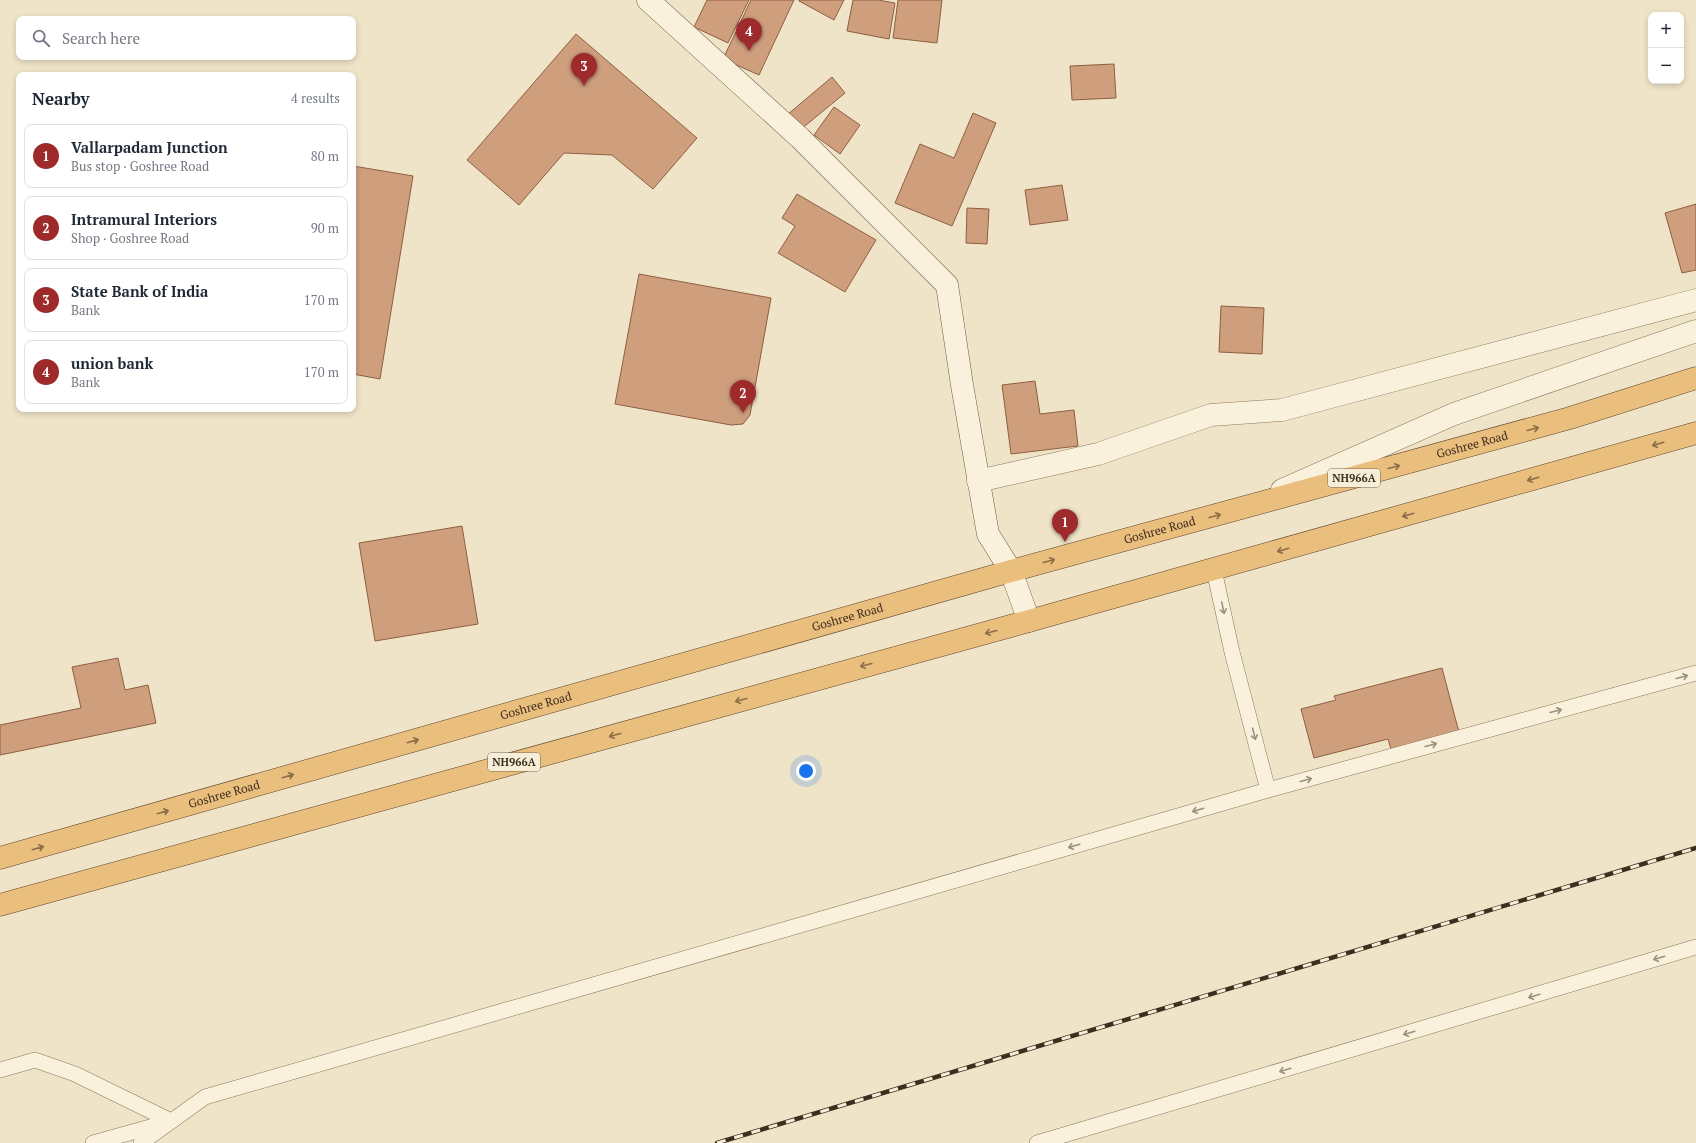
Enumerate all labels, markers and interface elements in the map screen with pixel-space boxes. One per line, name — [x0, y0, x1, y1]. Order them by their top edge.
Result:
map controls — [1648, 12, 1684, 84]
button: + — [1648, 12, 1684, 48]
search box — [16, 16, 356, 60]
pin: 4 — [736, 18, 762, 51]
icon: search — [30, 27, 52, 49]
text: Search here — [62, 28, 140, 48]
button: − — [1648, 48, 1684, 84]
pin: 3 — [571, 53, 597, 86]
text: Nearby — [32, 87, 90, 110]
text: 4 results — [291, 89, 340, 107]
text: Vallarpadam Junction — [71, 137, 228, 157]
text: 1 — [42, 147, 50, 165]
text: 80 m — [311, 147, 339, 165]
text: Bus stop · Goshree Road — [71, 157, 209, 175]
text: Intramural Interiors — [71, 209, 217, 229]
text: 2 — [42, 219, 50, 237]
text: 90 m — [311, 219, 339, 237]
text: Shop · Goshree Road — [71, 229, 189, 247]
text: State Bank of India — [71, 281, 208, 301]
text: 3 — [42, 291, 50, 309]
text: 170 m — [304, 291, 339, 309]
text: Bank — [71, 301, 100, 319]
text: union bank — [71, 353, 153, 373]
text: 4 — [42, 363, 50, 381]
text: 170 m — [304, 363, 339, 381]
text: Bank — [71, 373, 100, 391]
pin: 2 — [730, 380, 756, 413]
one-way arrow — [1526, 424, 1539, 432]
street label: Goshree Road — [1434, 427, 1510, 461]
one-way arrow — [1652, 441, 1665, 448]
one-way arrow — [1387, 463, 1400, 470]
road number: NH966A — [1328, 469, 1380, 487]
one-way arrow — [1527, 476, 1540, 483]
pin: 1 — [1052, 509, 1078, 542]
one-way arrow — [1208, 512, 1221, 519]
one-way arrow — [1402, 512, 1415, 519]
street label: Goshree Road — [1122, 513, 1197, 547]
one-way arrow — [1277, 547, 1290, 554]
one-way arrow — [1042, 556, 1055, 564]
street label: Goshree Road — [810, 600, 885, 634]
one-way arrow — [1219, 601, 1227, 614]
one-way arrow — [985, 628, 998, 636]
one-way arrow — [860, 662, 873, 670]
one-way arrow — [1675, 672, 1688, 680]
street label: Goshree Road — [498, 688, 573, 723]
one-way arrow — [734, 697, 747, 704]
one-way arrow — [1550, 707, 1563, 714]
one-way arrow — [1250, 727, 1258, 740]
one-way arrow — [609, 731, 622, 739]
one-way arrow — [406, 737, 419, 744]
one-way arrow — [1424, 741, 1437, 749]
road number: NH966A — [488, 753, 540, 771]
your location — [796, 761, 816, 781]
one-way arrow — [281, 772, 294, 779]
one-way arrow — [1299, 776, 1312, 783]
street label: Goshree Road — [187, 777, 262, 811]
one-way arrow — [1192, 807, 1205, 814]
one-way arrow — [156, 808, 169, 815]
one-way arrow — [31, 843, 44, 851]
one-way arrow — [1067, 843, 1080, 850]
one-way arrow — [1652, 955, 1665, 963]
one-way arrow — [1528, 992, 1541, 1000]
one-way arrow — [1403, 1030, 1416, 1037]
one-way arrow — [1278, 1067, 1291, 1074]

